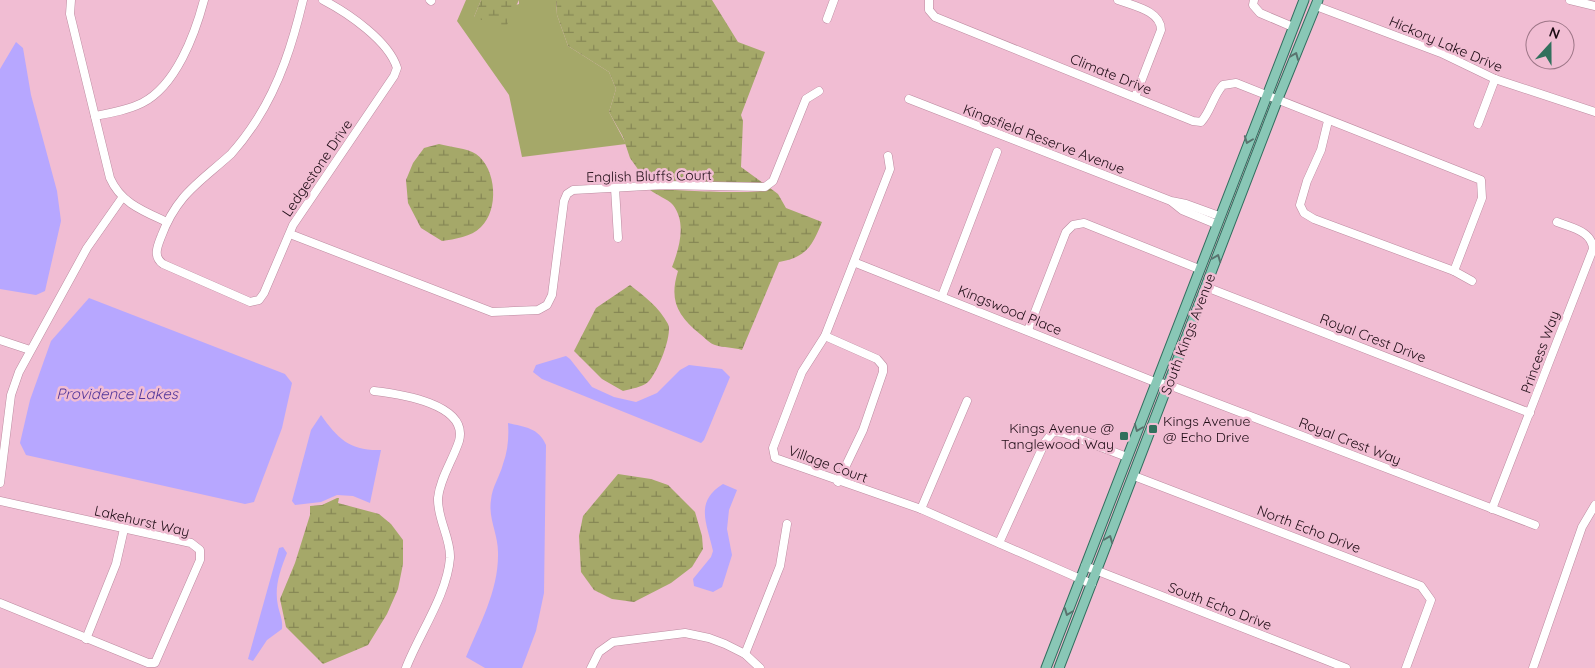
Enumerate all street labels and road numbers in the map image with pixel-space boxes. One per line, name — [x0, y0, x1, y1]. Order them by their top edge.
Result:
street label: Hickory Lake Drive — [1386, 12, 1506, 76]
street label: Climate Drive — [1067, 49, 1155, 99]
street label: Kingsfield Reserve Avenue — [961, 100, 1127, 178]
street label: Ledgestone Drive — [278, 116, 356, 220]
street label: English Bluffs Court — [586, 166, 712, 186]
street label: South Kings Avenue — [1157, 271, 1219, 397]
street label: Kingswood Place — [955, 281, 1065, 339]
street label: Princess Way — [1517, 308, 1563, 396]
street label: Royal Crest Drive — [1317, 309, 1429, 367]
street label: Royal Crest Way — [1296, 413, 1404, 469]
street label: Village Court — [786, 441, 870, 487]
street label: Lakehurst Way — [93, 501, 191, 541]
street label: North Echo Drive — [1255, 501, 1363, 557]
street label: South Echo Drive — [1165, 578, 1275, 634]

